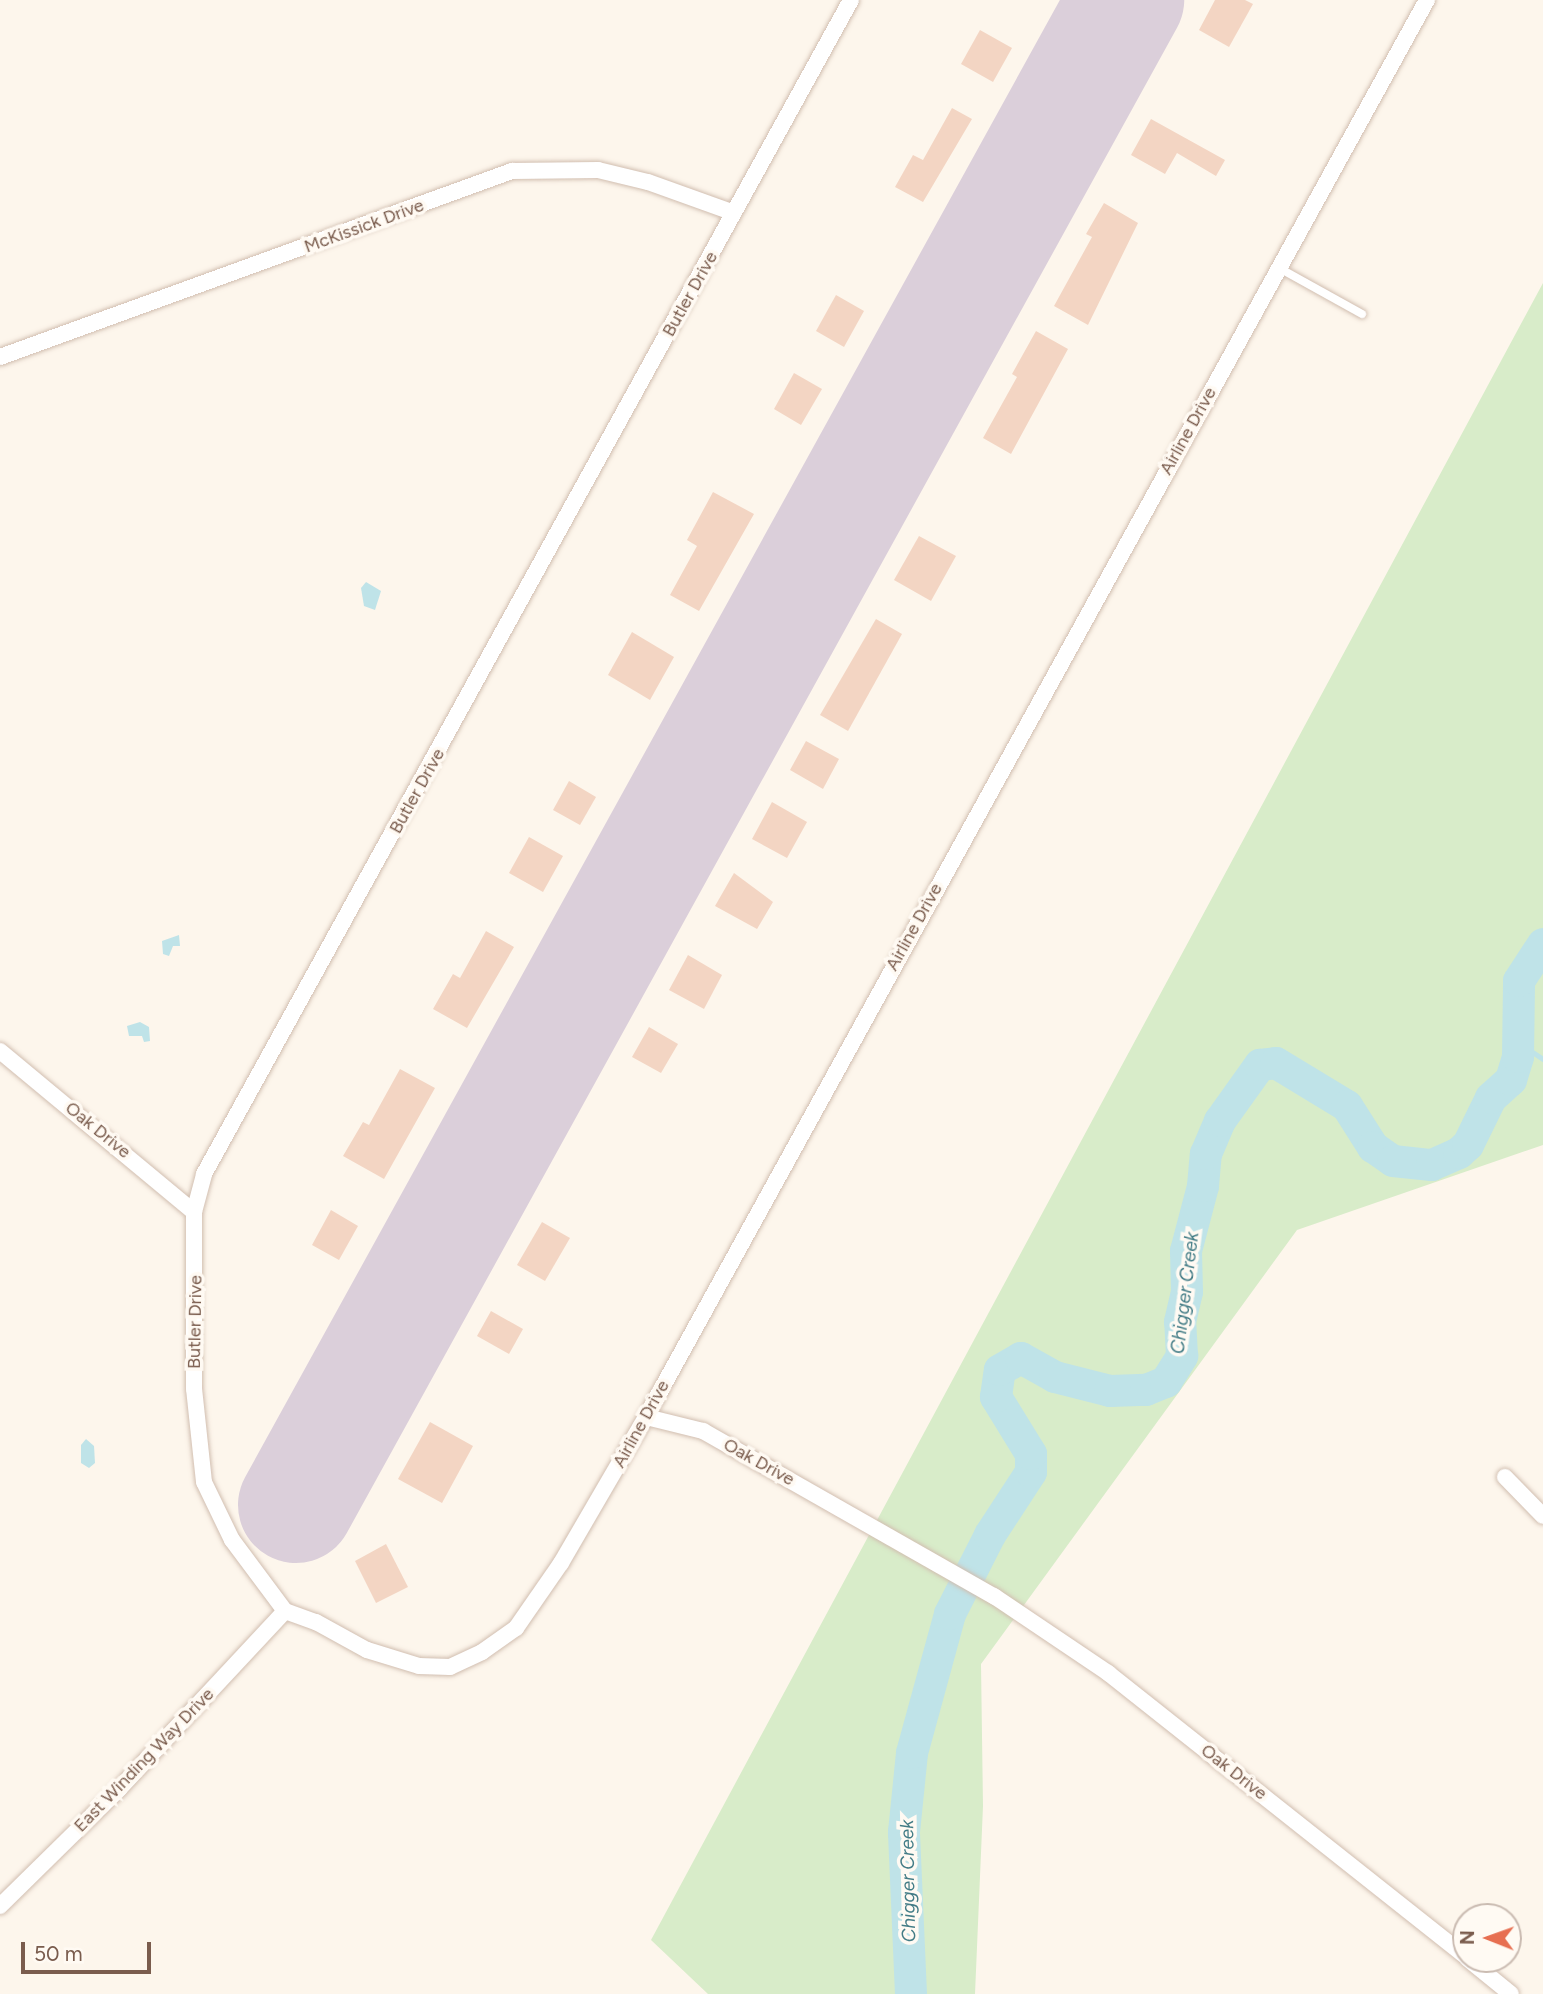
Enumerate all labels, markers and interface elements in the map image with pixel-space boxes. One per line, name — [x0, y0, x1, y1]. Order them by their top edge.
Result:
street label: McKissick Drive — [301, 194, 427, 258]
street label: Butler Drive — [658, 248, 722, 340]
street label: Airline Drive — [1155, 384, 1221, 478]
street label: Butler Drive — [385, 745, 449, 837]
street label: Airline Drive — [881, 880, 947, 974]
street label: Oak Drive — [61, 1097, 135, 1163]
water label: Chigger Creek — [1166, 1231, 1204, 1355]
street label: Butler Drive — [183, 1275, 207, 1369]
street label: Airline Drive — [608, 1377, 674, 1471]
street label: Oak Drive — [720, 1434, 798, 1490]
street label: East Winding Way Drive — [70, 1683, 218, 1837]
street label: Oak Drive — [1197, 1739, 1271, 1805]
water label: Chigger Creek — [896, 1819, 920, 1943]
north arrow — [1452, 1903, 1522, 1973]
scale bar — [24, 1927, 154, 1971]
text: N — [1456, 1930, 1479, 1945]
text: 50 m — [34, 1941, 83, 1966]

